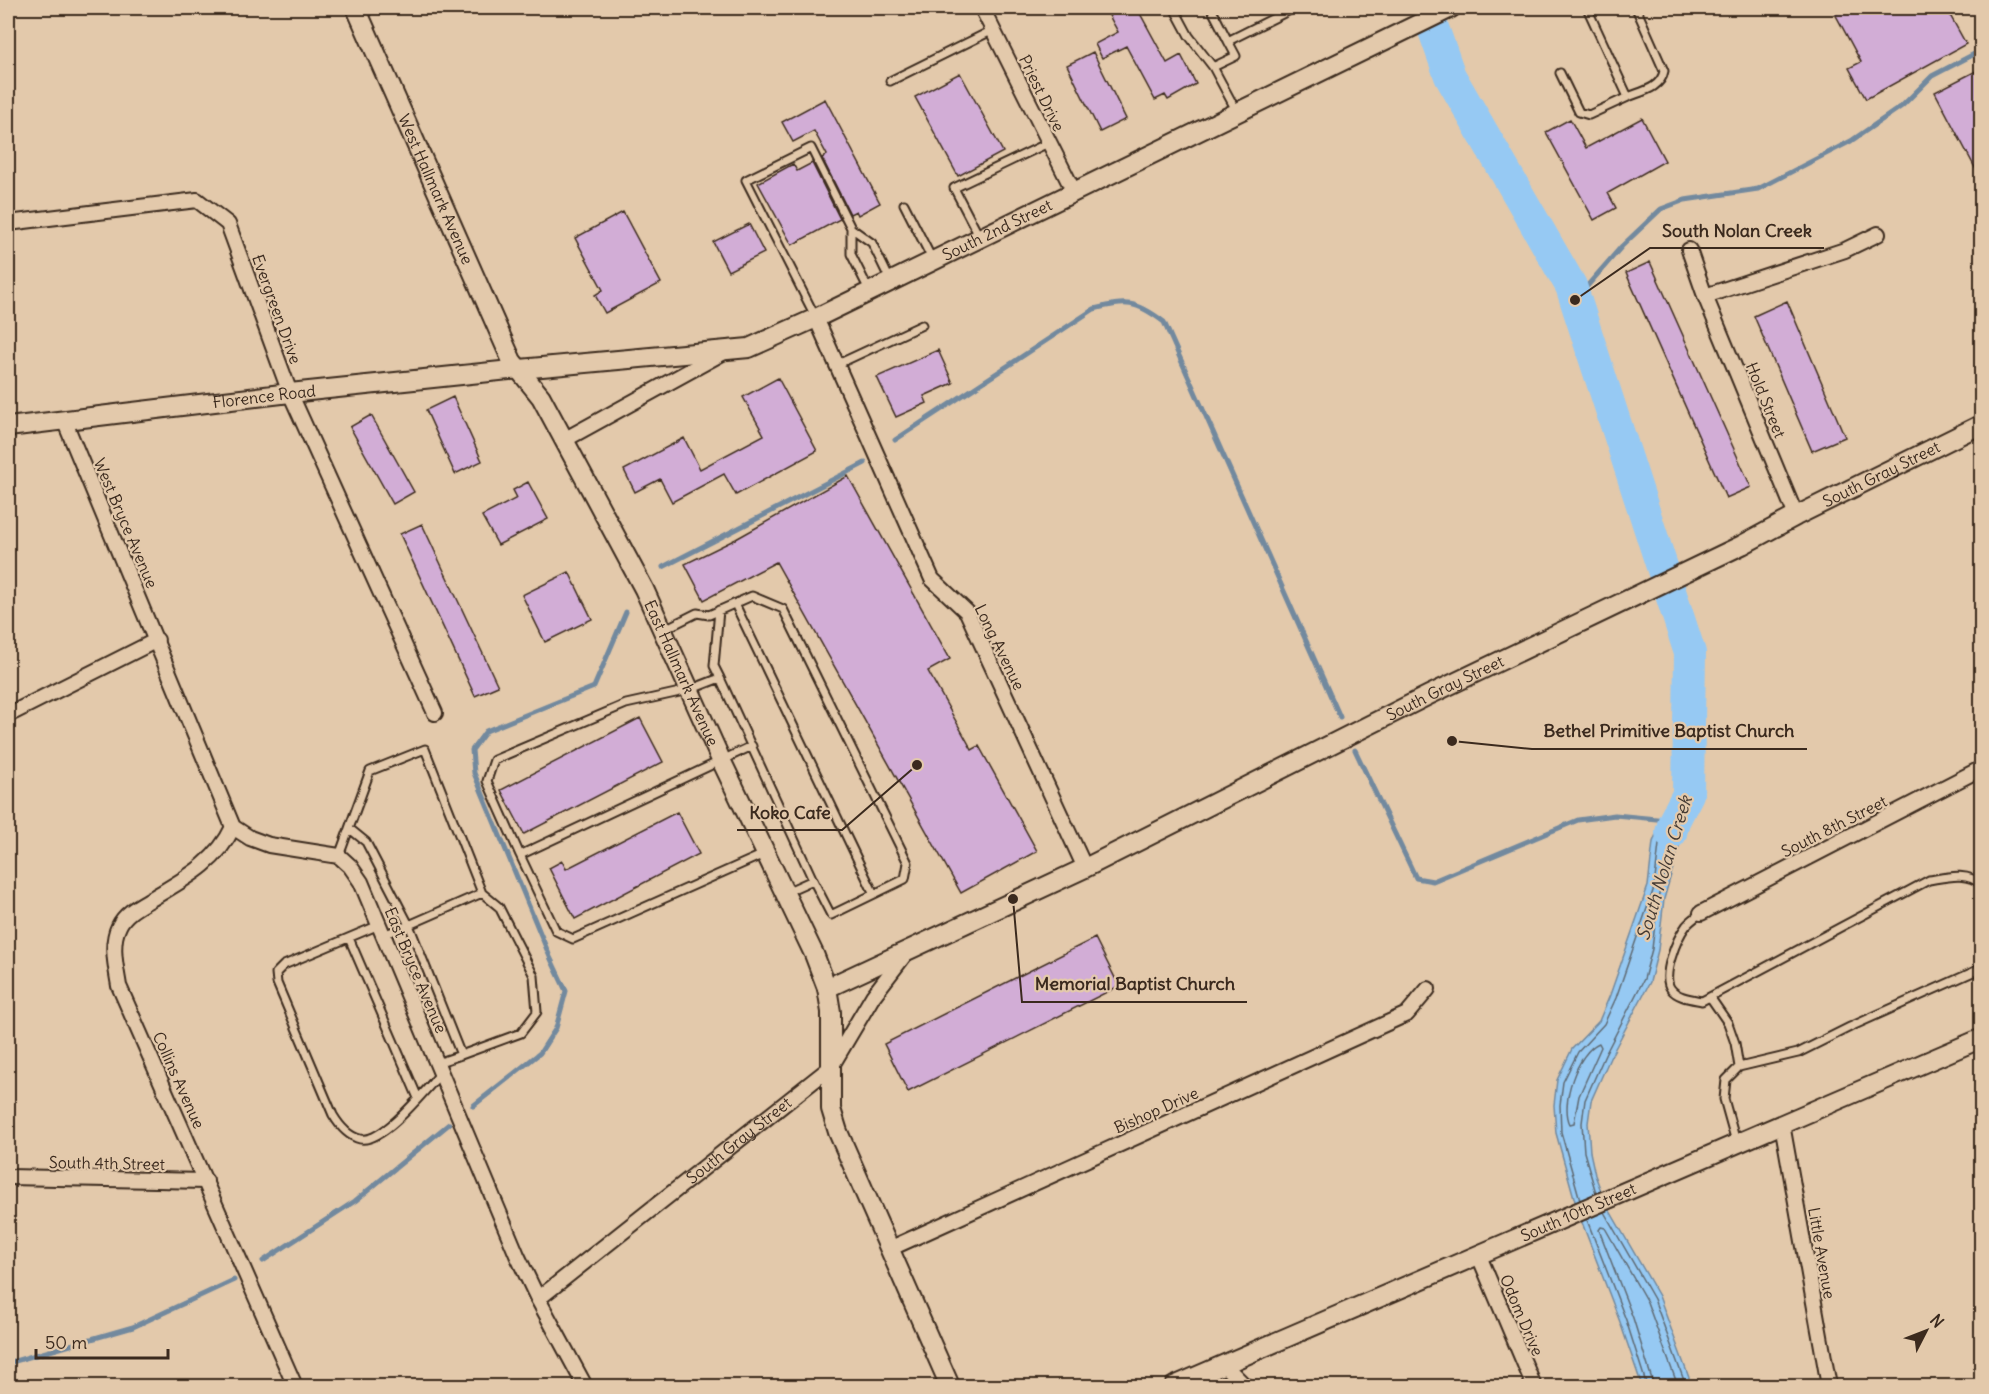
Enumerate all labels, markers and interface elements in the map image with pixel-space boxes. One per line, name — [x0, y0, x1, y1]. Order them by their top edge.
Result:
street label: Priest Drive — [1015, 51, 1069, 135]
street label: West Hallmark Avenue — [394, 111, 478, 267]
street label: South 2nd Street — [939, 194, 1056, 265]
callout: South Nolan Creek — [1650, 212, 1824, 248]
text: South Nolan Creek — [1662, 219, 1812, 242]
street label: Evergreen Drive — [248, 252, 306, 366]
street label: Hold Street — [1742, 359, 1790, 441]
street label: Florence Road — [212, 380, 317, 412]
street label: South Gray Street — [1819, 436, 1944, 511]
street label: West Bryce Avenue — [90, 455, 162, 591]
street label: East Hallmark Avenue — [640, 597, 723, 749]
street label: Long Avenue — [971, 601, 1029, 693]
street label: South Gray Street — [1383, 650, 1507, 725]
callout: Bethel Primitive Baptist Church — [1532, 713, 1807, 749]
text: Bethel Primitive Baptist Church — [1543, 719, 1795, 742]
street label: South 8th Street — [1778, 790, 1891, 861]
water label: South Nolan Creek — [1631, 791, 1697, 943]
callout: Koko Cafe — [737, 794, 842, 830]
text: Koko Cafe — [749, 801, 831, 824]
street label: East Bryce Avenue — [380, 904, 452, 1036]
callout: Memorial Baptist Church — [1022, 966, 1247, 1002]
text: Memorial Baptist Church — [1035, 972, 1236, 995]
street label: Collins Avenue — [149, 1028, 209, 1132]
street label: Bishop Drive — [1111, 1082, 1201, 1138]
street label: South Gray Street — [682, 1092, 796, 1188]
street label: South 4th Street — [49, 1152, 166, 1174]
street label: South 10th Street — [1517, 1178, 1639, 1246]
street label: Little Avenue — [1804, 1206, 1840, 1300]
street label: Odom Drive — [1496, 1271, 1548, 1359]
north arrow — [1896, 1301, 1956, 1361]
text: N — [1926, 1310, 1948, 1332]
scale bar — [36, 1322, 168, 1360]
text: 50 m — [45, 1331, 87, 1354]

